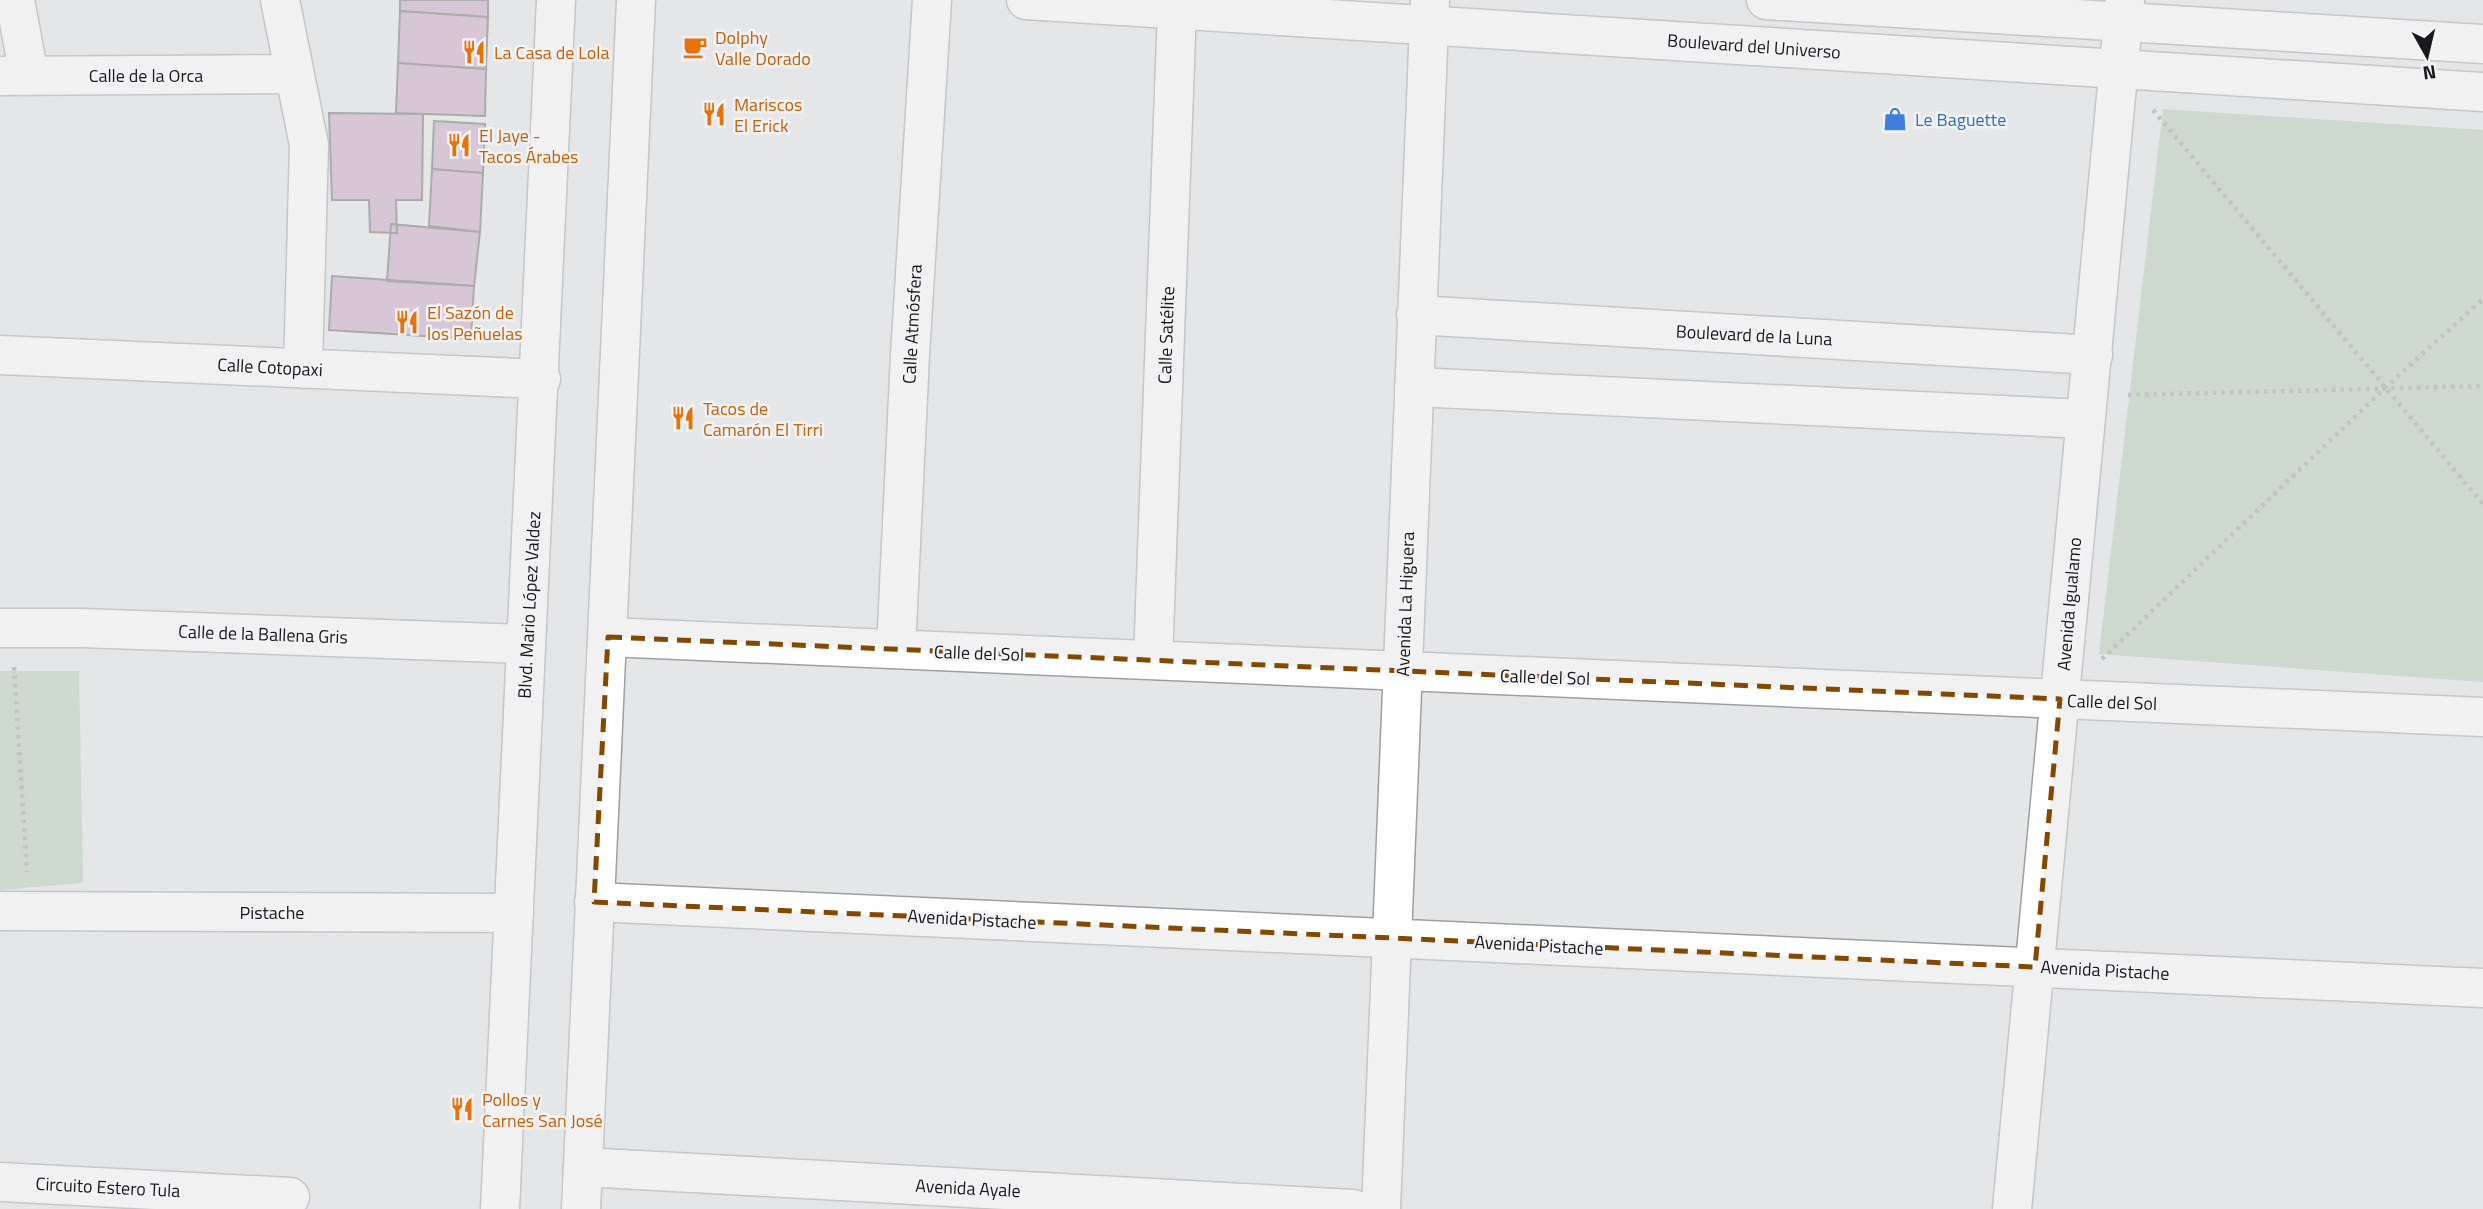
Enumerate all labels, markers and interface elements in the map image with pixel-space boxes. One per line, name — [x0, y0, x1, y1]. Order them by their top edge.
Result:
north arrow — [2392, 21, 2462, 91]
place label: Dolphy Valle Dorado — [715, 24, 811, 72]
street label: Boulevard del Universo — [1666, 26, 1842, 66]
cafe icon: Dolphy Valle Dorado — [681, 33, 709, 61]
restaurant icon: La Casa de Lola — [460, 38, 488, 66]
place label: La Casa de Lola — [494, 39, 610, 66]
text: N — [2421, 58, 2438, 89]
street label: Calle de la Orca — [89, 62, 203, 89]
place label: Mariscos El Erick — [734, 91, 802, 139]
restaurant icon: Mariscos El Erick — [700, 100, 728, 128]
shop icon: Le Baguette — [1881, 105, 1909, 133]
place label: Le Baguette — [1915, 106, 2006, 133]
place label: El Jaye - Tacos Árabes — [479, 122, 578, 170]
restaurant icon: El Jaye - Tacos Árabes — [445, 131, 473, 159]
street label: Calle Atmósfera — [895, 263, 929, 385]
street label: Calle Satélite — [1151, 286, 1181, 384]
place label: El Sazón de los Peñuelas — [427, 299, 523, 347]
restaurant icon: El Sazón de los Peñuelas — [393, 308, 421, 336]
street label: Boulevard de la Luna — [1675, 317, 1833, 353]
street label: Calle Cotopaxi — [217, 351, 323, 383]
place label: Tacos de Camarón El Tirri — [703, 395, 823, 443]
restaurant icon: Tacos de Camarón El Tirri — [669, 404, 697, 432]
street label: Blvd. Mario López Valdez — [511, 511, 547, 699]
street label: Avenida La Higuera — [1389, 531, 1421, 677]
street label: Avenida Igualamo — [2050, 536, 2088, 672]
street label: Calle de la Ballena Gris — [178, 618, 348, 650]
street label: Calle del Sol — [933, 638, 1025, 668]
street label: Calle del Sol — [1499, 662, 1591, 692]
street label: Calle del Sol — [2066, 687, 2158, 717]
street label: Pistache — [240, 899, 304, 926]
street label: Avenida Pistache — [907, 902, 1037, 936]
street label: Avenida Pistache — [1474, 928, 1604, 962]
street label: Avenida Pistache — [2040, 953, 2170, 987]
place label: Pollos y Carnes San José — [482, 1086, 603, 1134]
restaurant icon: Pollos y Carnes San José — [448, 1095, 476, 1123]
street label: Circuito Estero Tula — [35, 1170, 181, 1204]
street label: Avenida Ayale — [915, 1172, 1021, 1204]

